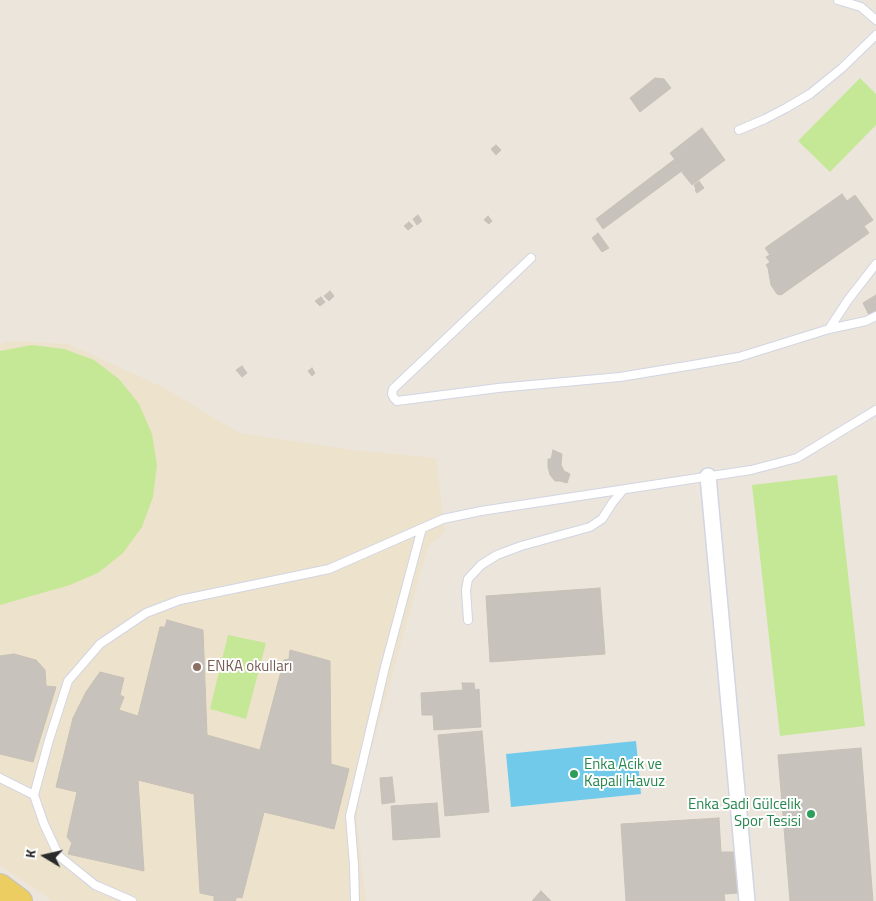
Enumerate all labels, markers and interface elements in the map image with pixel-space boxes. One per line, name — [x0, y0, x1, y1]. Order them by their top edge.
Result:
place label: ENKA okulları — [207, 658, 292, 676]
marker: ENKA okulları — [191, 661, 203, 673]
place label: Enka Acik ve Kapali Havuz — [584, 756, 665, 791]
marker: Enka Acik ve Kapali Havuz — [568, 768, 580, 780]
place label: Enka Sadi Gülcelik Spor Tesisi — [688, 796, 801, 831]
marker: Enka Sadi Gülcelik Spor Tesisi — [805, 808, 817, 820]
north arrow — [20, 831, 70, 881]
text: K — [19, 848, 41, 859]

